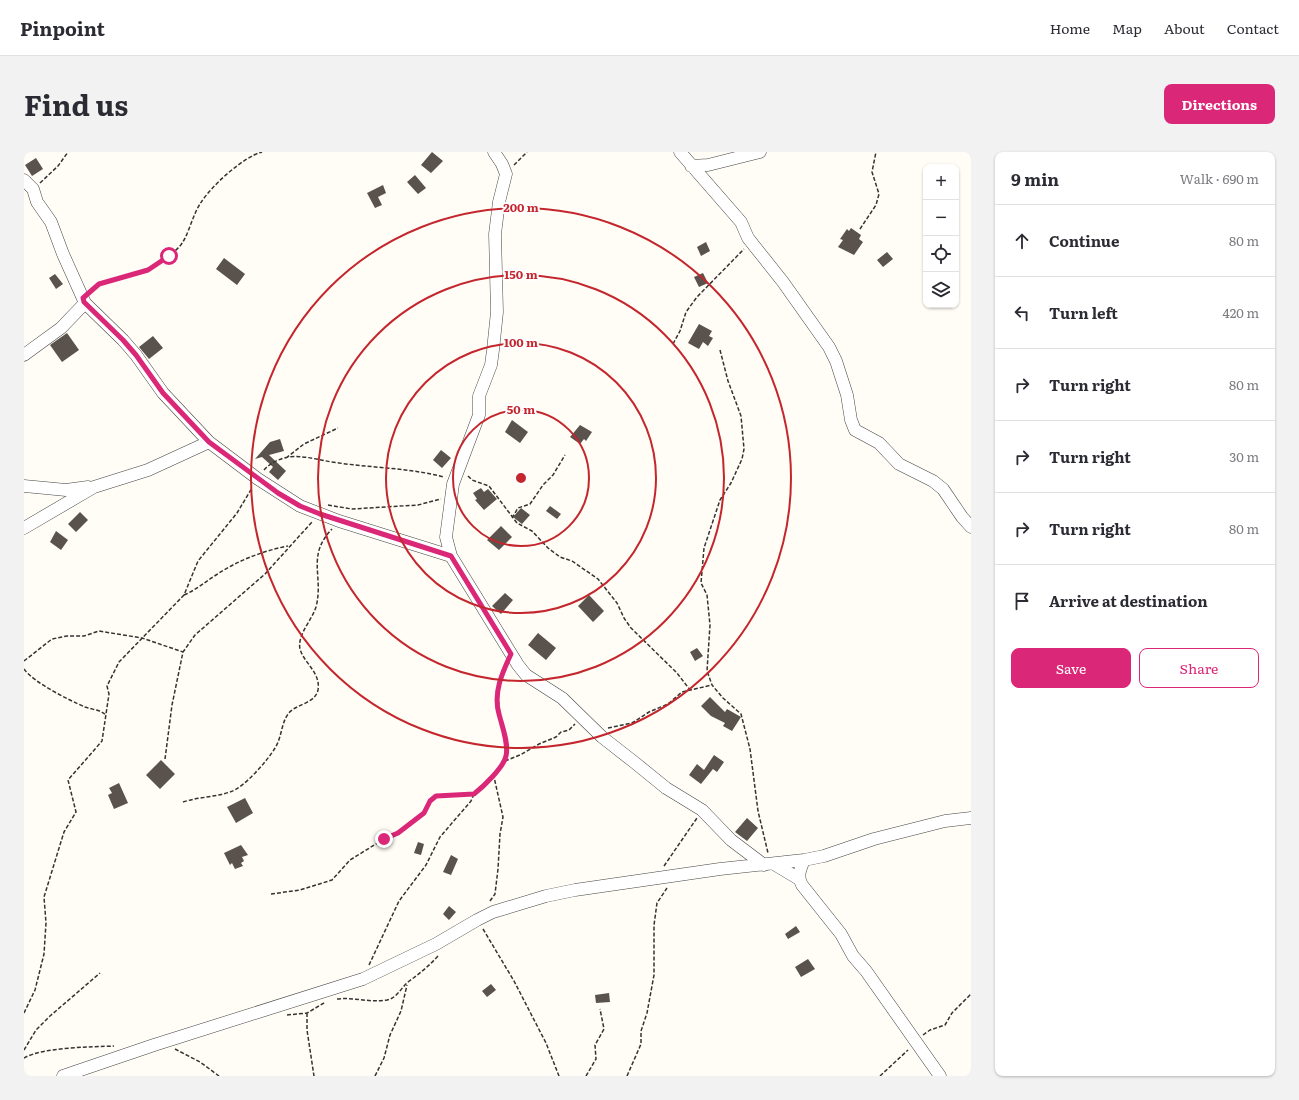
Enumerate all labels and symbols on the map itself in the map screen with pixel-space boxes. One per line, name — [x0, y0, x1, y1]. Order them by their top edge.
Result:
text: 200 m — [503, 198, 539, 216]
route start — [160, 247, 178, 265]
text: 150 m — [504, 265, 538, 283]
text: 100 m — [504, 333, 538, 351]
text: 50 m — [507, 400, 535, 418]
centre of rings — [514, 471, 528, 485]
route end — [375, 830, 393, 848]

